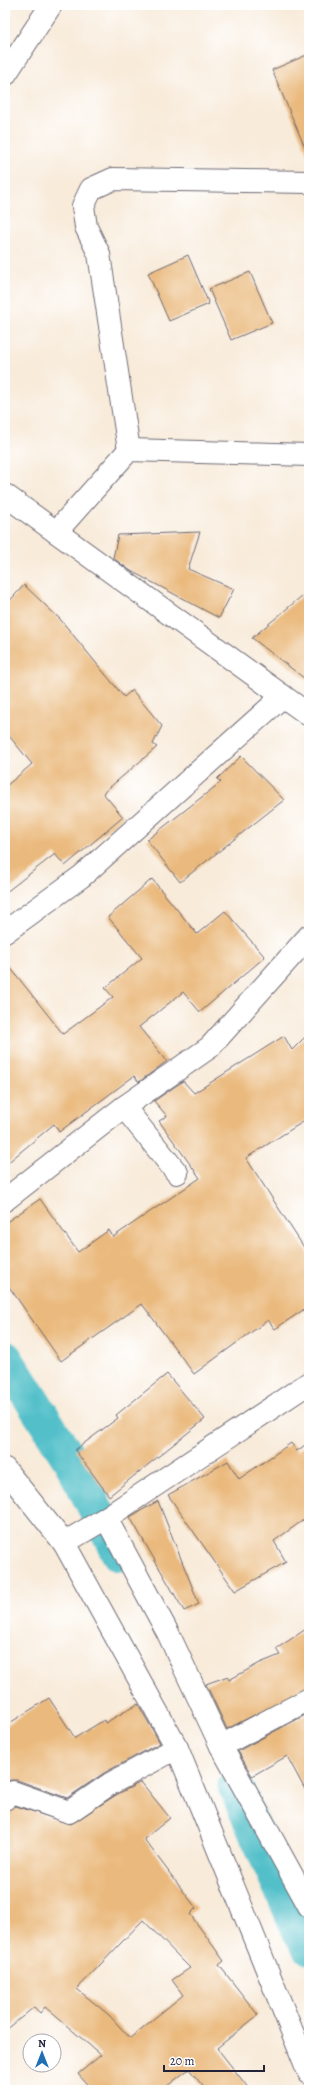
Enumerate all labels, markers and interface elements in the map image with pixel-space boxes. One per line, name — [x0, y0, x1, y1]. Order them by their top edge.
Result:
north arrow — [22, 2033, 62, 2073]
text: N — [38, 2036, 46, 2051]
scale bar — [164, 2047, 264, 2073]
text: 20 m — [170, 2053, 194, 2069]

